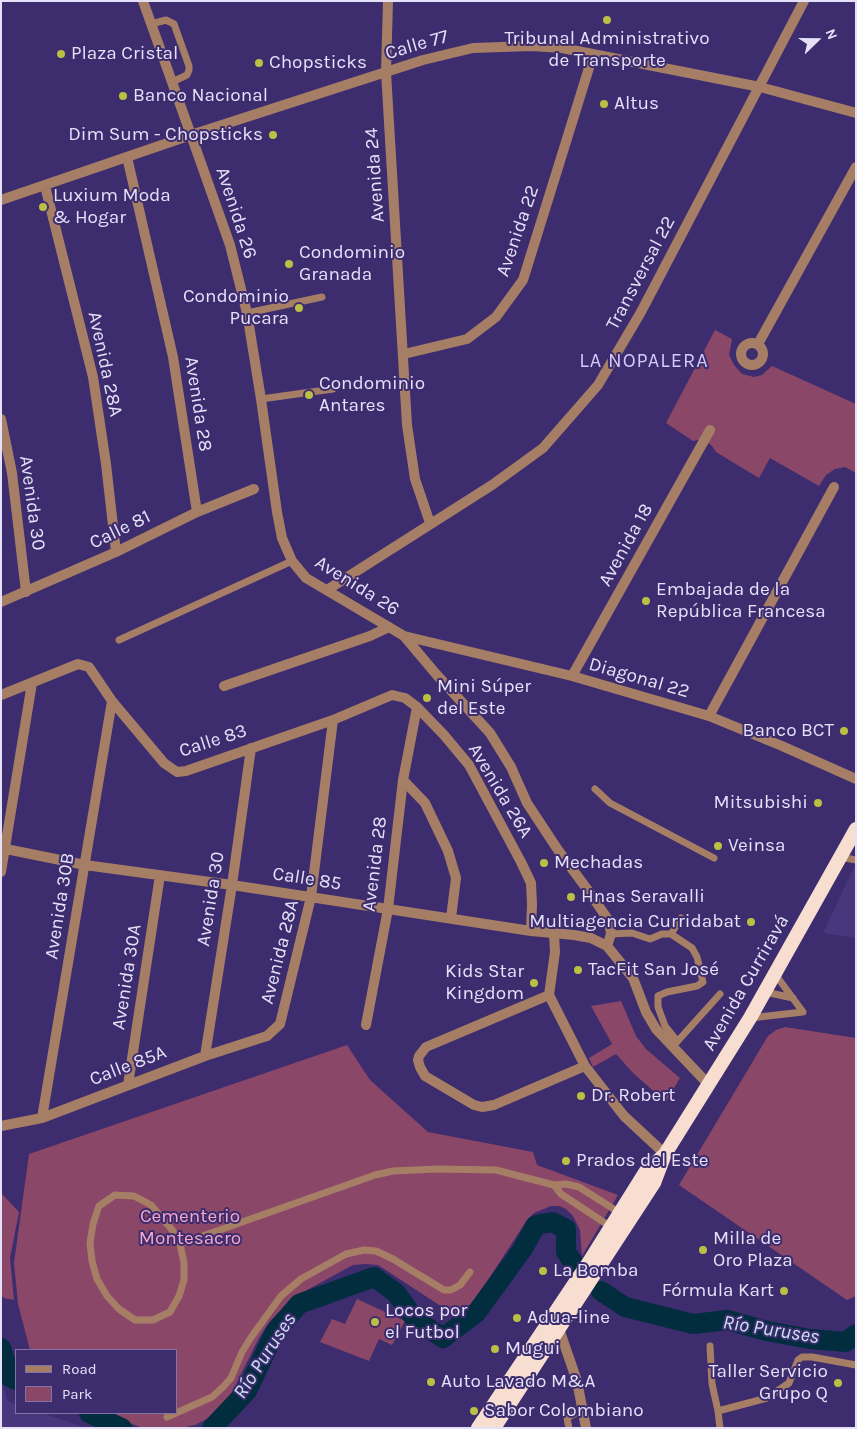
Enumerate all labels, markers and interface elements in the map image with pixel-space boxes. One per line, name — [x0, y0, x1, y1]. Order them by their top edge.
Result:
marker: Tribunal Administrativo de Transporte — [601, 14, 613, 26]
north arrow — [792, 15, 842, 65]
street label: Calle 77 — [383, 25, 451, 65]
text: N — [822, 26, 841, 42]
place label: Tribunal Administrativo de Transporte — [504, 28, 710, 72]
place label: Plaza Cristal — [71, 43, 178, 65]
marker: Plaza Cristal — [55, 48, 67, 60]
place label: Chopsticks — [269, 52, 367, 74]
marker: Chopsticks — [253, 57, 265, 69]
place label: Banco Nacional — [133, 85, 268, 107]
marker: Banco Nacional — [117, 90, 129, 102]
place label: Altus — [614, 93, 659, 115]
marker: Altus — [598, 98, 610, 110]
place label: Dim Sum - Chopsticks — [68, 124, 263, 146]
street label: Avenida 24 — [360, 127, 390, 223]
marker: Dim Sum - Chopsticks — [267, 129, 279, 141]
street label: Avenida 26 — [210, 164, 262, 262]
street label: Avenida 22 — [492, 182, 544, 280]
place label: Luxium Moda & Hogar — [53, 185, 171, 229]
marker: Luxium Moda & Hogar — [37, 201, 49, 213]
street label: Transversal 22 — [602, 212, 680, 334]
place label: Condominio Granada — [299, 242, 405, 286]
marker: Condominio Granada — [283, 258, 295, 270]
place label: Condominio Pucara — [183, 286, 289, 330]
marker: Condominio Pucara — [293, 302, 305, 314]
street label: Avenida 28A — [83, 309, 127, 419]
district label: LA NOPALERA — [578, 349, 710, 373]
street label: Avenida 28 — [179, 355, 217, 453]
place label: Condominio Antares — [319, 373, 425, 417]
marker: Condominio Antares — [303, 389, 315, 401]
street label: Avenida 30 — [14, 454, 50, 552]
street label: Avenida 18 — [594, 500, 658, 590]
street label: Calle 81 — [86, 506, 154, 554]
street label: Avenida 26 — [311, 551, 403, 621]
place label: Embajada de la República Francesa — [656, 579, 826, 623]
marker: Embajada de la República Francesa — [640, 595, 652, 607]
street label: Diagonal 22 — [586, 653, 692, 703]
place label: Mini Súper del Este — [437, 676, 531, 720]
marker: Mini Súper del Este — [421, 692, 433, 704]
street label: Calle 83 — [176, 719, 250, 763]
place label: Banco BCT — [743, 720, 834, 742]
marker: Banco BCT — [838, 725, 850, 737]
street label: Avenida 26A — [463, 740, 537, 842]
place label: Mitsubishi — [714, 792, 808, 814]
marker: Mitsubishi — [812, 797, 824, 809]
street label: Avenida 28 — [358, 815, 392, 913]
place label: Veinsa — [728, 835, 785, 857]
marker: Veinsa — [712, 840, 724, 852]
street label: Avenida 30 — [192, 850, 230, 948]
street label: Avenida 30B — [40, 851, 80, 961]
place label: Mechadas — [554, 852, 643, 874]
marker: Mechadas — [538, 857, 550, 869]
street label: Calle 85 — [271, 862, 343, 896]
place label: Hnas Seravalli — [581, 886, 705, 908]
marker: Hnas Seravalli — [565, 891, 577, 903]
street label: Avenida 28A — [256, 897, 304, 1007]
place label: Multiagencia Curridabat — [529, 911, 741, 933]
street label: Avenida Curriravá — [698, 911, 794, 1055]
marker: Multiagencia Curridabat — [745, 916, 757, 928]
street label: Avenida 30A — [107, 923, 147, 1031]
place label: TacFit San José — [588, 959, 719, 981]
place label: Kids Star Kingdom — [445, 961, 524, 1005]
marker: TacFit San José — [572, 964, 584, 976]
marker: Kids Star Kingdom — [528, 977, 540, 989]
street label: Calle 85A — [86, 1041, 170, 1091]
place label: Dr. Robert — [591, 1085, 675, 1107]
marker: Dr. Robert — [575, 1090, 587, 1102]
place label: Prados del Este — [576, 1150, 708, 1172]
marker: Prados del Este — [560, 1155, 572, 1167]
park label: Cementerio Montesacro — [139, 1206, 241, 1250]
place label: Milla de Oro Plaza — [713, 1228, 793, 1272]
marker: Milla de Oro Plaza — [697, 1244, 709, 1256]
place label: La Bomba — [553, 1260, 639, 1282]
marker: La Bomba — [537, 1265, 549, 1277]
place label: Fórmula Kart — [662, 1280, 774, 1302]
marker: Fórmula Kart — [778, 1285, 790, 1297]
place label: Locos por el Futbol — [385, 1300, 467, 1344]
place label: Adua-line — [527, 1307, 610, 1329]
water label: Río Puruses — [228, 1309, 302, 1403]
water label: Río Puruses — [721, 1311, 821, 1349]
marker: Adua-line — [511, 1312, 523, 1324]
marker: Locos por el Futbol — [369, 1316, 381, 1328]
place label: Mugui — [505, 1338, 560, 1360]
marker: Mugui — [489, 1343, 501, 1355]
legend — [15, 1349, 178, 1414]
text: Road — [62, 1360, 97, 1378]
place label: Taller Servicio Grupo Q — [709, 1361, 828, 1405]
place label: Auto Lavado M&A — [441, 1371, 595, 1393]
marker: Auto Lavado M&A — [425, 1376, 437, 1388]
marker: Taller Servicio Grupo Q — [832, 1377, 844, 1389]
text: Park — [62, 1385, 92, 1403]
place label: Sabor Colombiano — [484, 1400, 644, 1422]
marker: Sabor Colombiano — [468, 1405, 480, 1417]

